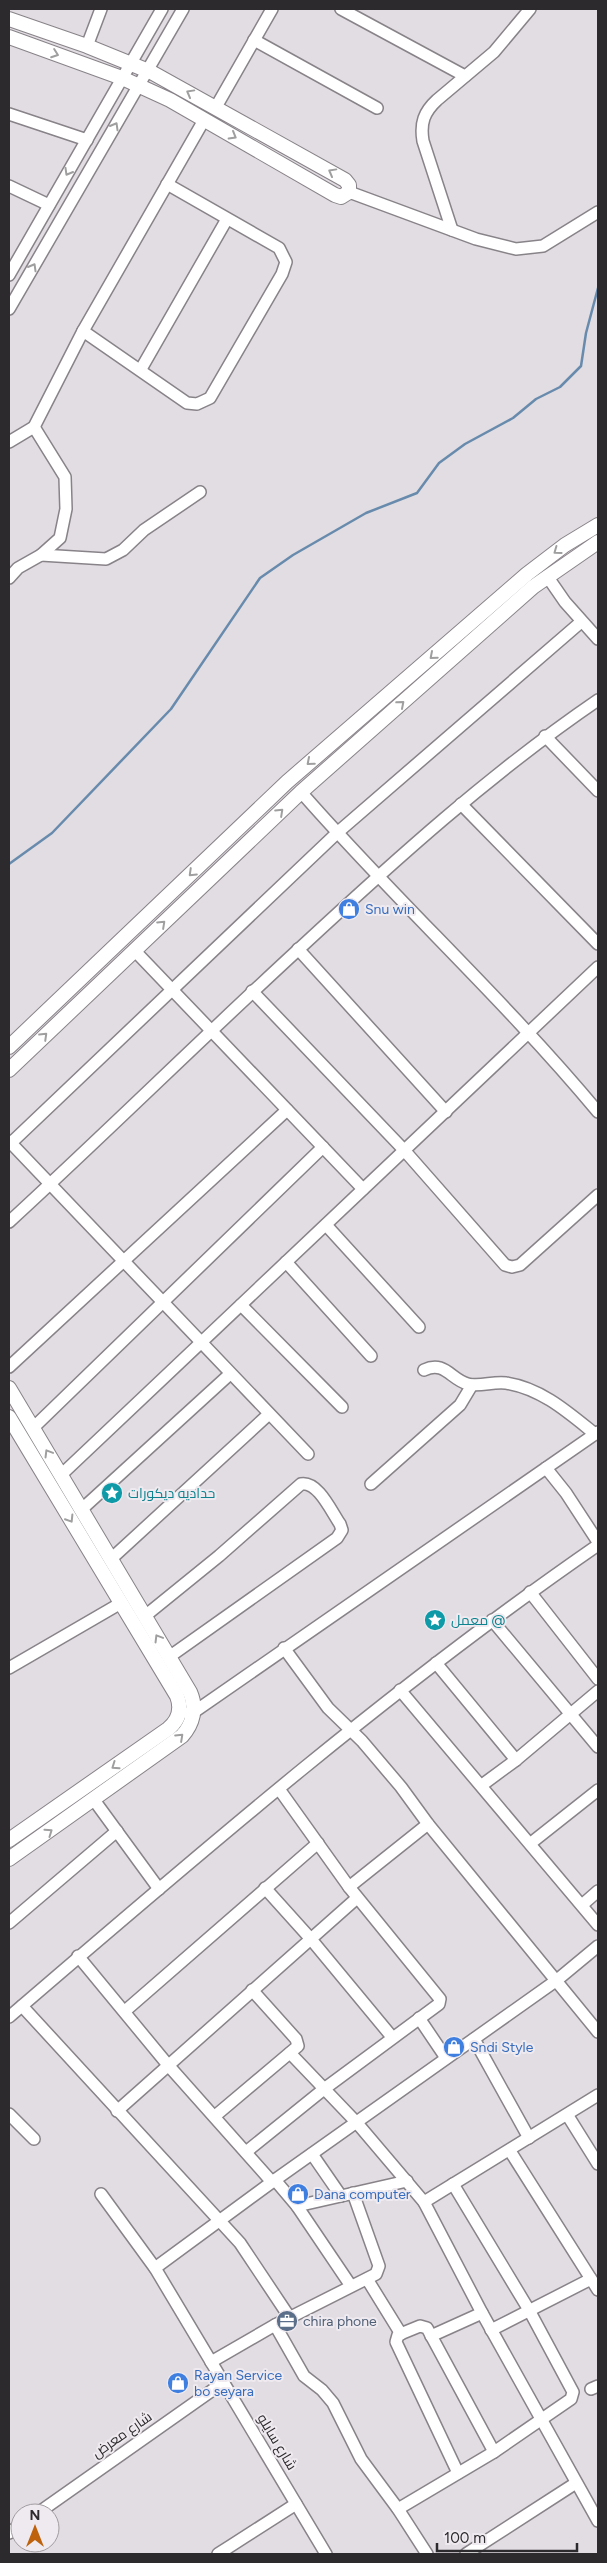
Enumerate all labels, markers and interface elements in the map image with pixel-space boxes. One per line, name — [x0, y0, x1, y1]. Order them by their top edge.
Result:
one-way arrow — [50, 48, 58, 58]
one-way arrow — [186, 89, 195, 99]
one-way arrow — [108, 123, 118, 132]
one-way arrow — [228, 130, 237, 140]
one-way arrow — [64, 167, 74, 176]
one-way arrow — [328, 169, 337, 179]
one-way arrow — [27, 263, 37, 272]
one-way arrow — [553, 545, 563, 554]
one-way arrow — [430, 650, 439, 658]
one-way arrow — [395, 701, 404, 710]
one-way arrow — [307, 756, 316, 765]
one-way arrow — [274, 809, 283, 818]
one-way arrow — [188, 867, 197, 876]
shop icon: Snu win — [337, 897, 361, 921]
place label: Snu win — [365, 901, 415, 918]
one-way arrow — [156, 921, 165, 930]
one-way arrow — [38, 1033, 47, 1042]
one-way arrow — [44, 1449, 54, 1458]
place icon: حداديه ديكورات — [100, 1481, 124, 1505]
place label: حداديه ديكورات — [128, 1485, 215, 1502]
one-way arrow — [63, 1514, 73, 1523]
place icon: معمل @ — [423, 1608, 447, 1632]
place label: معمل @ — [451, 1612, 506, 1629]
one-way arrow — [154, 1634, 164, 1643]
one-way arrow — [175, 1734, 184, 1743]
one-way arrow — [112, 1760, 121, 1769]
one-way arrow — [43, 1829, 53, 1838]
shop icon: Sndi Style — [442, 2035, 466, 2059]
place label: Sndi Style — [470, 2039, 534, 2056]
shop icon: Dana computer — [286, 2182, 310, 2206]
place label: Dana computer — [314, 2186, 411, 2203]
office icon: chira phone — [275, 2309, 299, 2333]
place label: chira phone — [303, 2313, 377, 2330]
place label: Rayan Service bo seyara — [194, 2367, 282, 2400]
shop icon: Rayan Service bo seyara — [166, 2371, 190, 2395]
street label: شارع معرض — [89, 2408, 155, 2462]
street label: شارع سايلو — [254, 2411, 300, 2473]
north arrow — [10, 2503, 60, 2553]
text: N — [30, 2507, 40, 2524]
scale bar — [437, 2520, 577, 2552]
text: 100 m — [444, 2529, 486, 2547]

